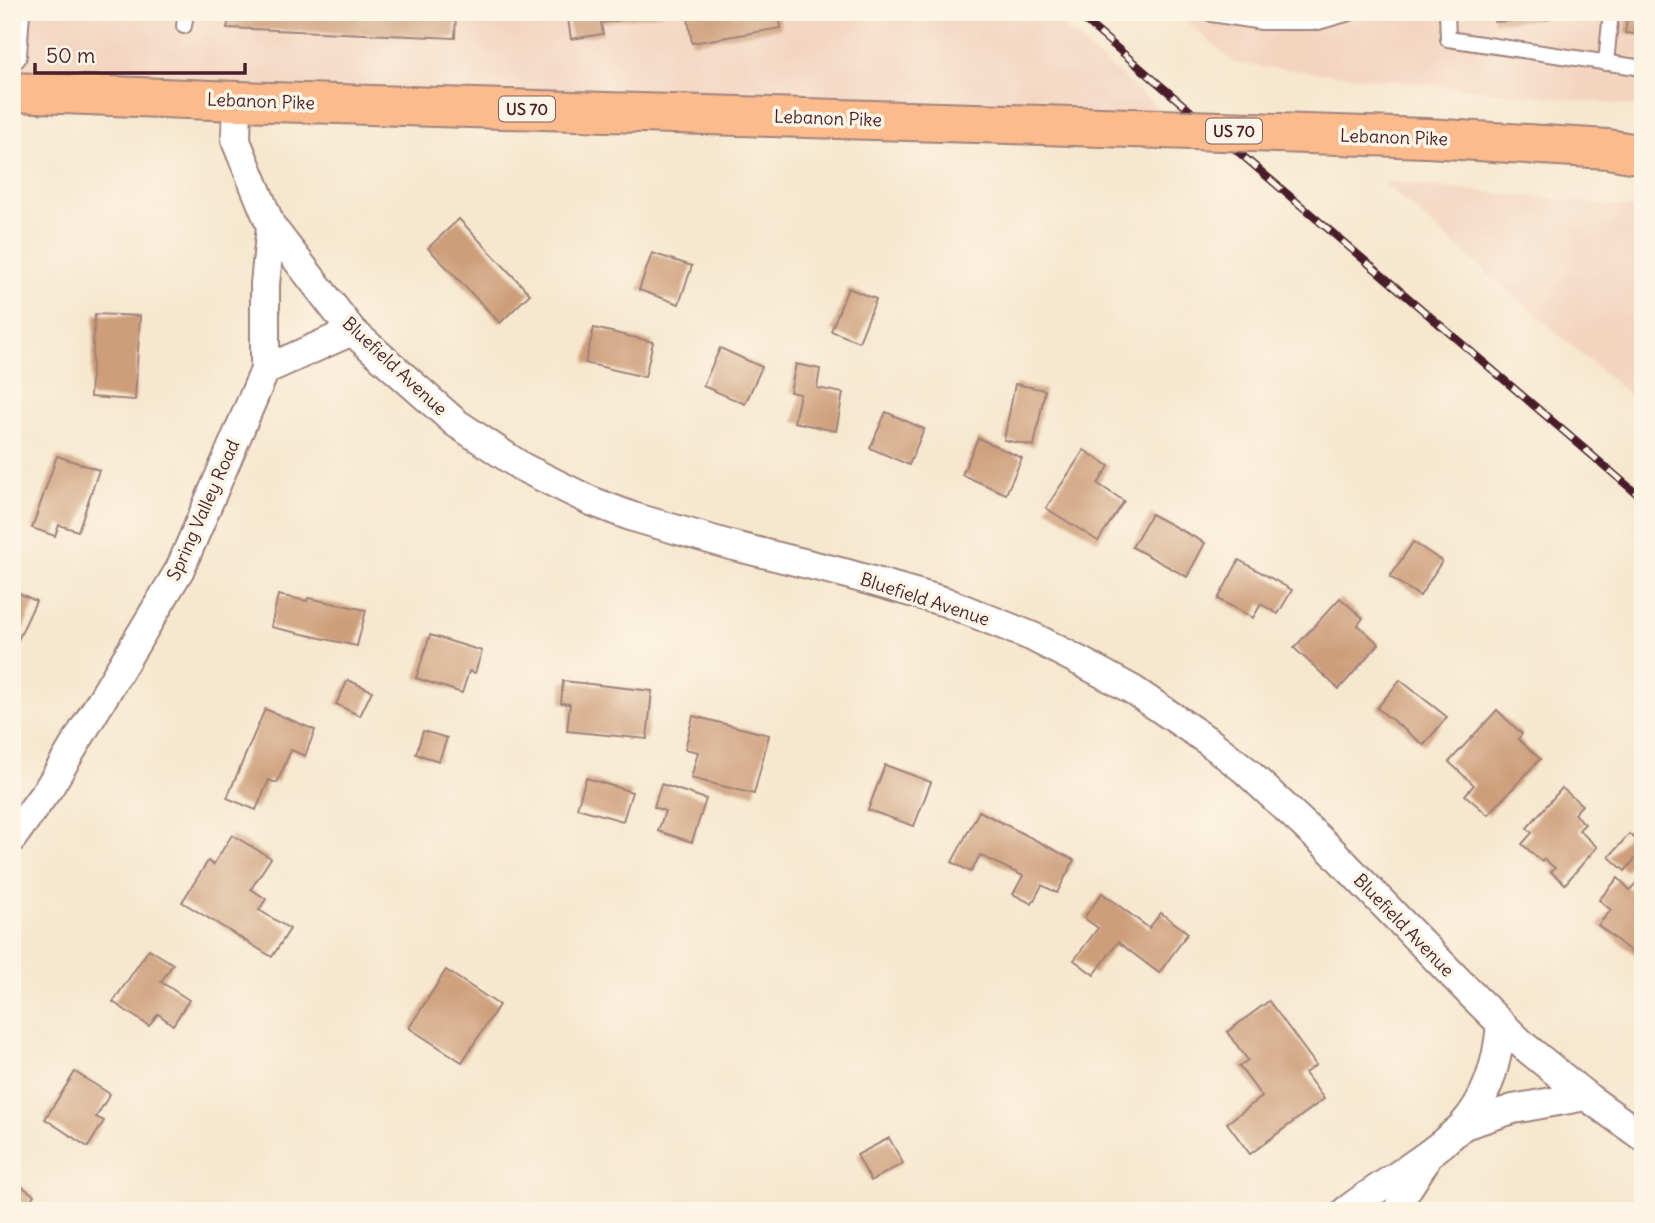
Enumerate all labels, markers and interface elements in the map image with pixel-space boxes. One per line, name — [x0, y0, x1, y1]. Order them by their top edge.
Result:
scale bar — [35, 32, 245, 76]
text: 50 m — [46, 42, 95, 69]
street label: Lebanon Pike — [207, 88, 315, 114]
road number: US 70 — [499, 96, 555, 122]
street label: Lebanon Pike — [774, 105, 882, 131]
road number: US 70 — [1206, 119, 1262, 144]
street label: Lebanon Pike — [1340, 124, 1448, 150]
street label: Bluefield Avenue — [338, 312, 452, 420]
street label: Spring Valley Road — [162, 436, 245, 584]
street label: Bluefield Avenue — [857, 567, 993, 631]
street label: Bluefield Avenue — [1349, 869, 1459, 981]

